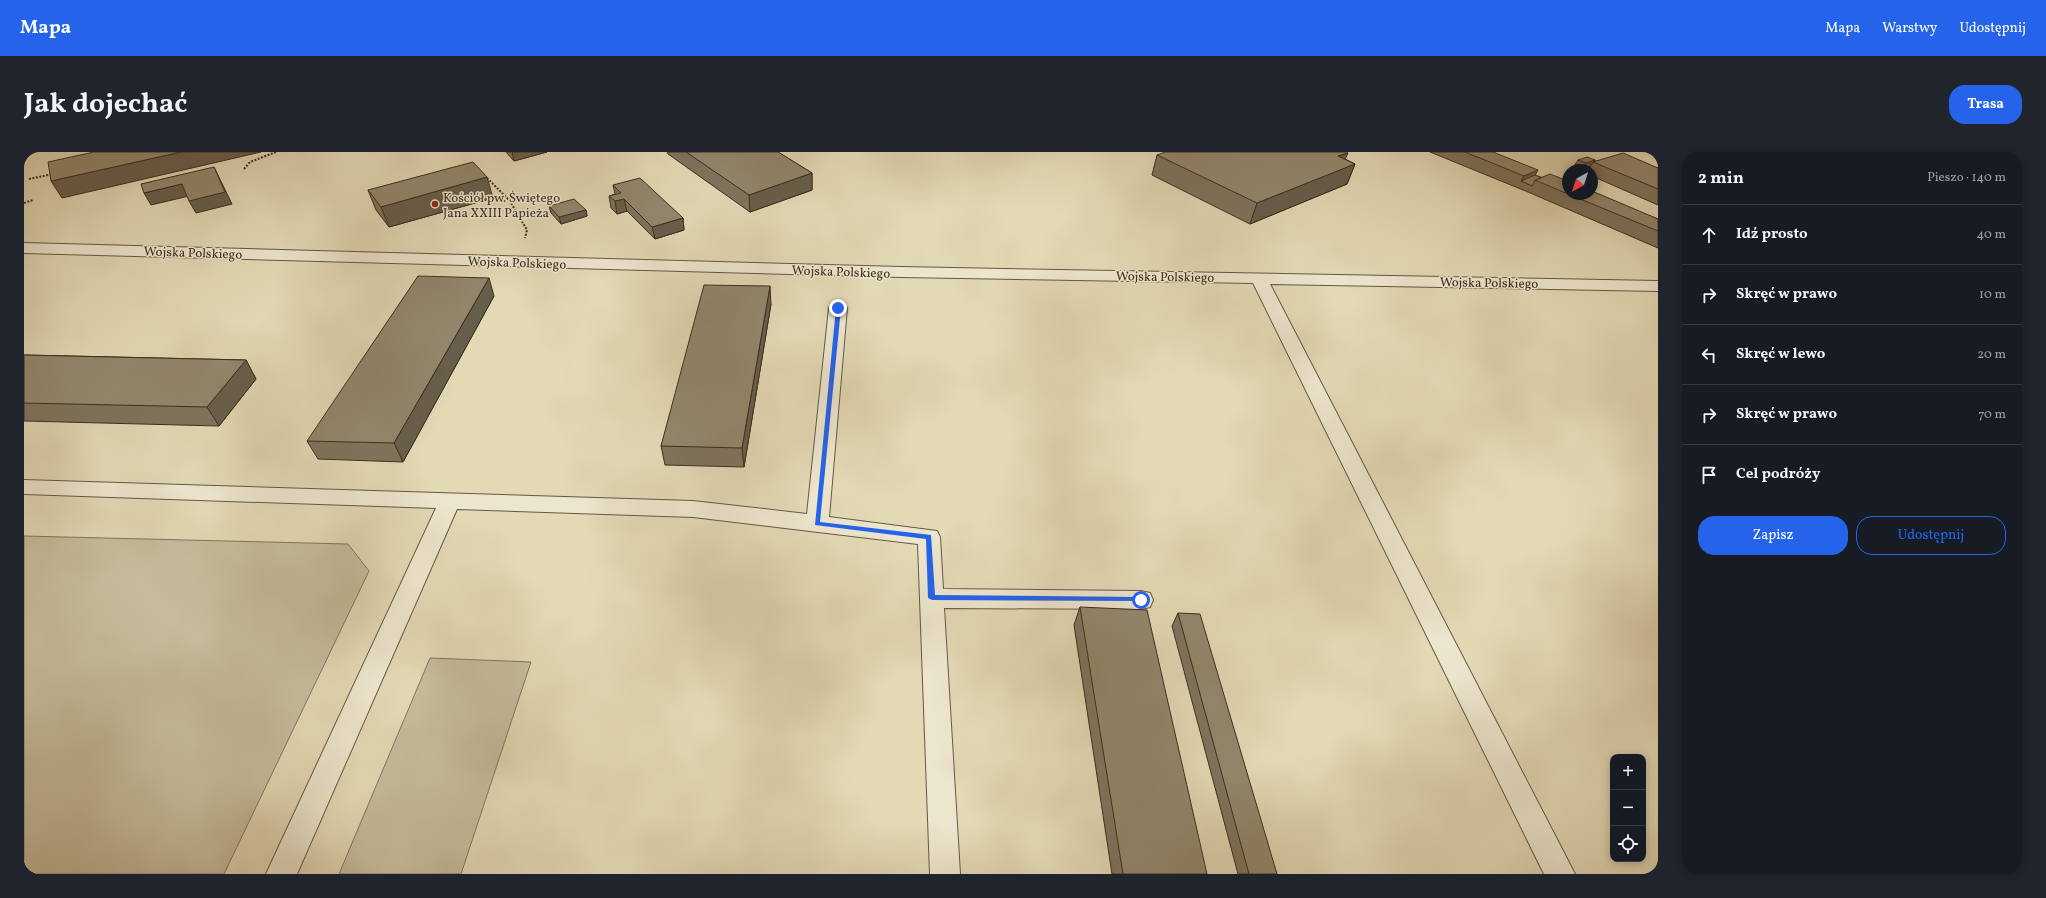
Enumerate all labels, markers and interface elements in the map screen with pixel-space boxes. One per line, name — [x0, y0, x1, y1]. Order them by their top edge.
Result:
text: Mapa — [20, 15, 71, 41]
text: Mapa — [1825, 19, 1860, 38]
text: Warstwy — [1882, 19, 1937, 38]
text: Udostępnij — [1959, 19, 2026, 38]
text: Jak dojechać — [24, 85, 187, 124]
button: Trasa — [1949, 85, 2022, 124]
north arrow — [1562, 164, 1598, 200]
text: 2 min — [1698, 167, 1744, 190]
text: Pieszo · 140 m — [1927, 169, 2006, 187]
place label: Kościół pw. Świętego Jana XXIII Papieża — [443, 190, 560, 223]
marker: Kościół pw. Świętego Jana XXIII Papieża — [430, 199, 440, 209]
icon: ahead — [1698, 224, 1720, 246]
text: Idź prosto — [1736, 224, 1808, 245]
text: 40 m — [1977, 226, 2006, 244]
street label: Wojska Polskiego — [143, 243, 243, 265]
street label: Wojska Polskiego — [467, 253, 567, 275]
street label: Wojska Polskiego — [791, 262, 891, 284]
street label: Wojska Polskiego — [1116, 268, 1214, 288]
street label: Wojska Polskiego — [1440, 274, 1538, 294]
icon: right — [1698, 284, 1720, 306]
text: Skręć w prawo — [1736, 284, 1837, 305]
text: 10 m — [1979, 286, 2006, 304]
route end — [829, 299, 847, 317]
icon: left — [1698, 344, 1720, 366]
text: Skręć w lewo — [1736, 344, 1825, 365]
text: 20 m — [1977, 346, 2006, 364]
icon: right — [1698, 404, 1720, 426]
text: Skręć w prawo — [1736, 404, 1837, 425]
text: 70 m — [1978, 406, 2006, 424]
icon: arrive — [1698, 464, 1720, 486]
text: Cel podróży — [1736, 464, 1820, 485]
button: Zapisz — [1698, 516, 1848, 555]
button: Udostępnij — [1856, 516, 2006, 555]
route start — [1132, 591, 1150, 609]
map controls — [1610, 754, 1646, 862]
button: + — [1610, 754, 1646, 790]
button: − — [1610, 790, 1646, 826]
button: locate — [1610, 826, 1646, 862]

